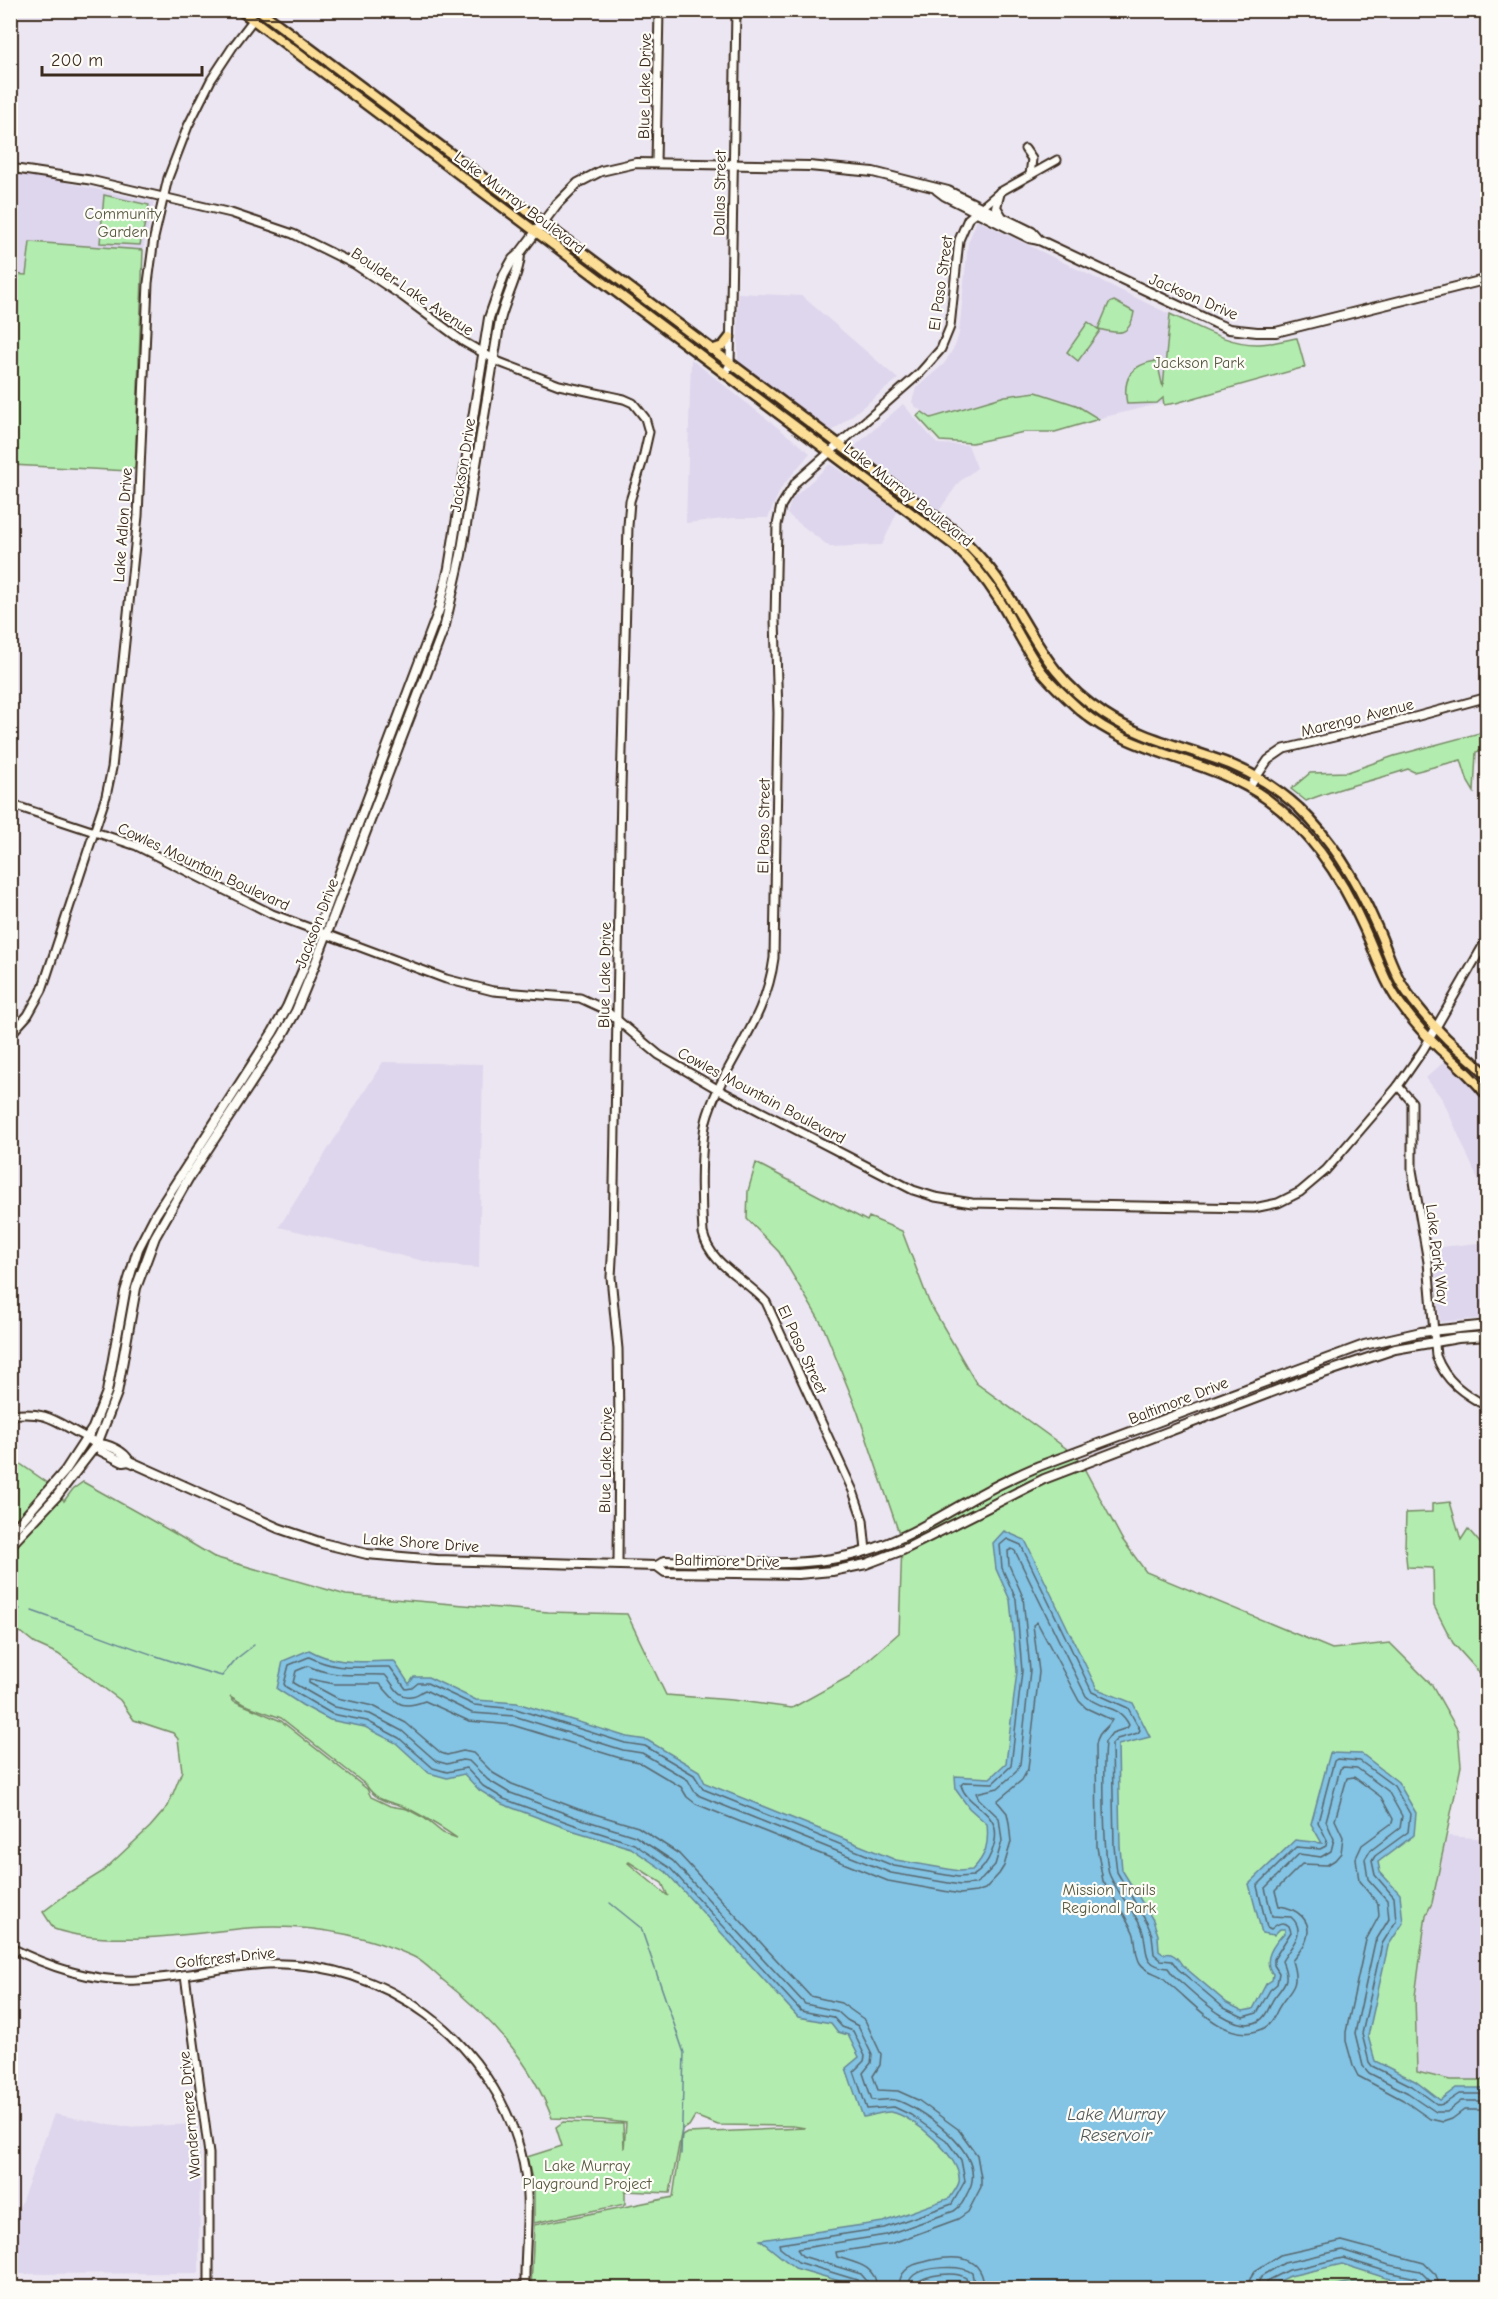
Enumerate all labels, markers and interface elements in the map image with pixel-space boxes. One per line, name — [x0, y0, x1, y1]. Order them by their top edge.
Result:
street label: Blue Lake Drive — [635, 33, 655, 139]
scale bar — [42, 39, 202, 77]
text: 200 m — [51, 50, 103, 71]
street label: Lake Murray Boulevard — [451, 148, 588, 258]
street label: Dallas Street — [710, 150, 730, 236]
park label: Community Garden — [84, 205, 162, 241]
street label: El Paso Street — [925, 234, 957, 332]
street label: Boulder Lake Avenue — [348, 244, 477, 339]
street label: Jackson Drive — [1146, 270, 1241, 324]
park label: Jackson Park — [1154, 354, 1245, 372]
street label: Jackson Drive — [447, 417, 479, 513]
street label: Lake Murray Boulevard — [840, 439, 976, 551]
street label: Lake Adlon Drive — [110, 467, 136, 583]
street label: Marengo Avenue — [1299, 695, 1415, 741]
street label: El Paso Street — [754, 778, 774, 874]
street label: Cowles Mountain Boulevard — [115, 819, 292, 915]
street label: Jackson Drive — [292, 876, 342, 971]
street label: Blue Lake Drive — [595, 922, 615, 1028]
street label: Cowles Mountain Boulevard — [675, 1044, 848, 1148]
street label: Lake Park Way — [1422, 1203, 1452, 1306]
street label: El Paso Street — [774, 1302, 831, 1397]
street label: Baltimore Drive — [1126, 1374, 1231, 1428]
street label: Blue Lake Drive — [596, 1407, 616, 1513]
street label: Lake Shore Drive — [362, 1530, 480, 1556]
street label: Baltimore Drive — [674, 1551, 780, 1571]
park label: Mission Trails Regional Park — [1062, 1881, 1157, 1917]
street label: Golfcrest Drive — [174, 1944, 276, 1972]
street label: Wandermere Drive — [175, 2050, 205, 2179]
water label: Lake Murray Reservoir — [1067, 2104, 1166, 2146]
park label: Lake Murray Playground Project — [522, 2157, 652, 2193]

